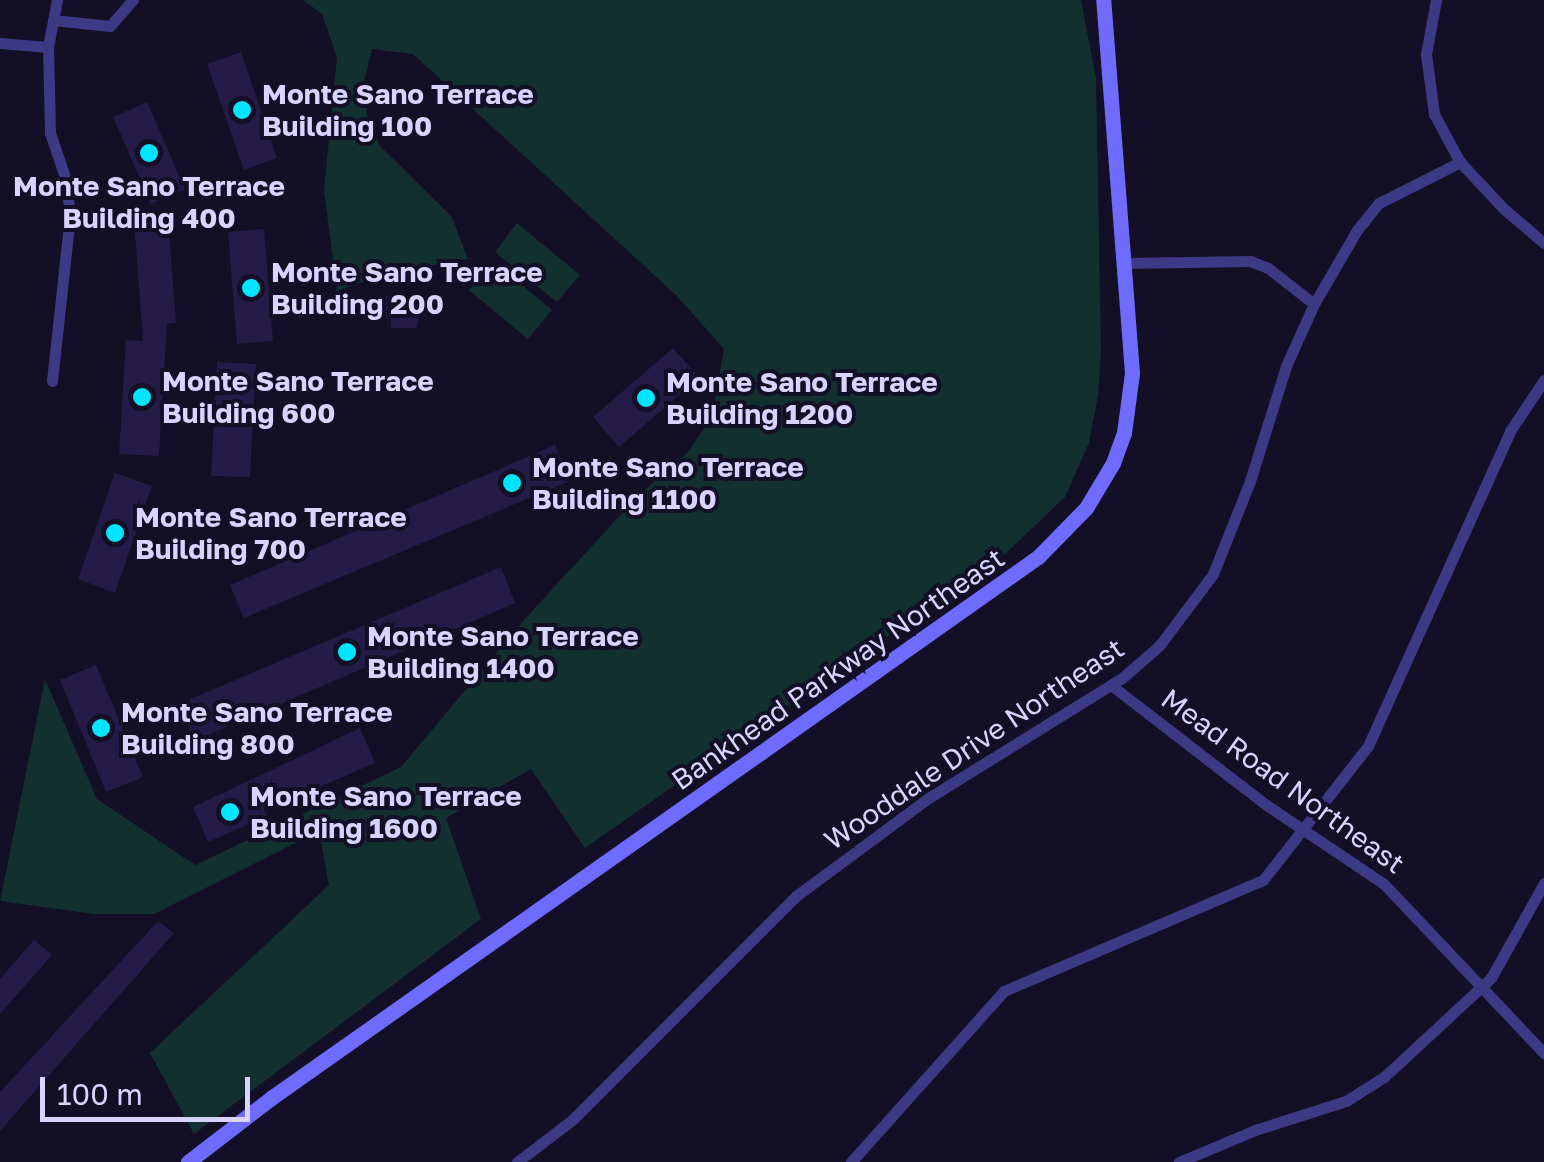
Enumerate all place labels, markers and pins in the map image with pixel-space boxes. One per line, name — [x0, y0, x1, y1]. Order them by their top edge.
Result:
place label: Monte Sano Terrace Building 100 — [262, 77, 534, 143]
marker: Monte Sano Terrace Building 100 — [231, 99, 253, 121]
marker: Monte Sano Terrace Building 400 — [138, 142, 160, 164]
place label: Monte Sano Terrace Building 400 — [13, 169, 285, 235]
place label: Monte Sano Terrace Building 200 — [271, 255, 543, 321]
marker: Monte Sano Terrace Building 200 — [240, 277, 262, 299]
place label: Monte Sano Terrace Building 600 — [162, 364, 434, 430]
place label: Monte Sano Terrace Building 1200 — [666, 365, 938, 431]
marker: Monte Sano Terrace Building 600 — [131, 386, 153, 408]
marker: Monte Sano Terrace Building 1200 — [635, 387, 657, 409]
place label: Monte Sano Terrace Building 1100 — [532, 450, 804, 516]
marker: Monte Sano Terrace Building 1100 — [501, 472, 523, 494]
place label: Monte Sano Terrace Building 700 — [135, 500, 407, 566]
marker: Monte Sano Terrace Building 700 — [104, 522, 126, 544]
place label: Monte Sano Terrace Building 1400 — [367, 619, 639, 685]
marker: Monte Sano Terrace Building 1400 — [336, 641, 358, 663]
place label: Monte Sano Terrace Building 800 — [121, 695, 393, 761]
marker: Monte Sano Terrace Building 800 — [90, 717, 112, 739]
place label: Monte Sano Terrace Building 1600 — [250, 779, 522, 845]
marker: Monte Sano Terrace Building 1600 — [219, 801, 241, 823]

